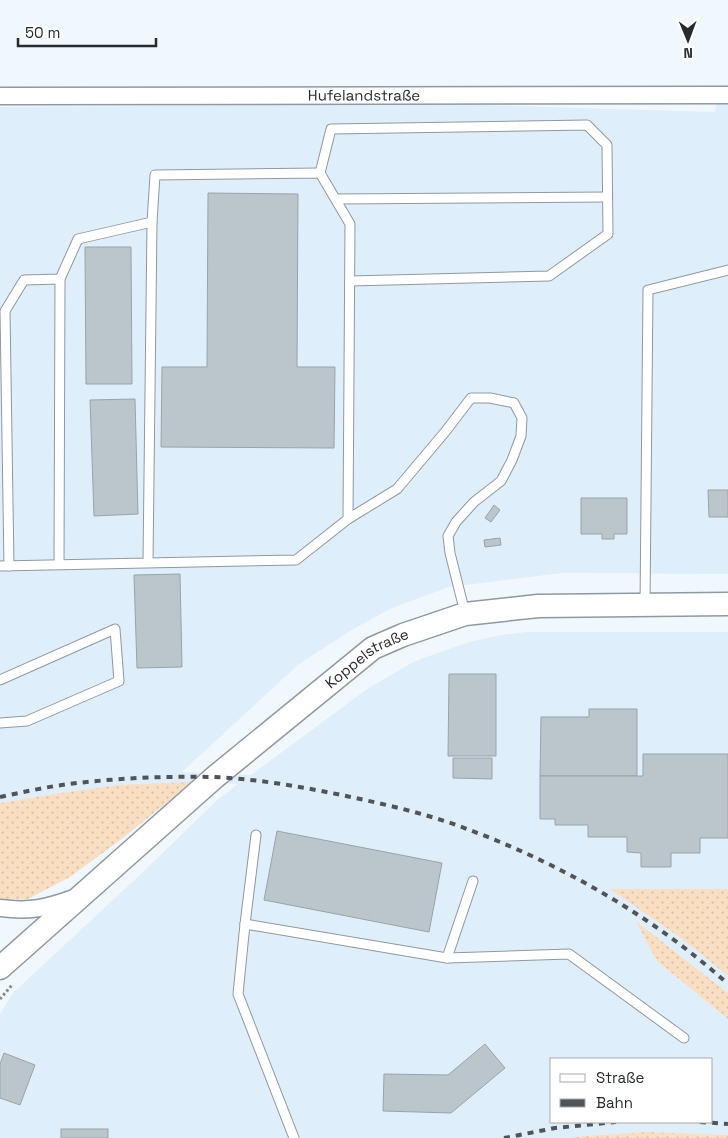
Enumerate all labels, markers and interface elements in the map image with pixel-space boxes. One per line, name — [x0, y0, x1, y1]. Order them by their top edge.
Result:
scale bar — [18, 15, 155, 47]
north arrow — [663, 15, 713, 65]
text: 50 m — [25, 23, 60, 42]
text: N — [683, 44, 693, 62]
street label: Hufelandstraße — [308, 85, 420, 105]
street label: Koppelstraße — [321, 624, 411, 692]
legend — [550, 1058, 713, 1123]
text: Straße — [596, 1068, 645, 1087]
text: Bahn — [596, 1093, 633, 1112]

